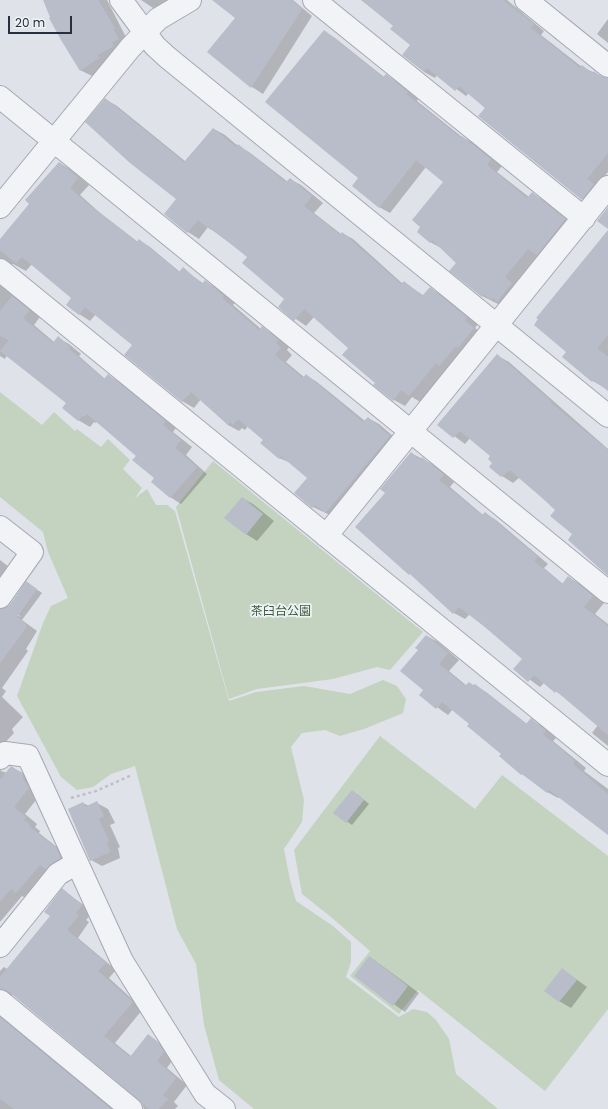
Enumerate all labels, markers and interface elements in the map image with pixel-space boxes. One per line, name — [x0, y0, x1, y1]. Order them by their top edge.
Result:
scale bar — [10, 8, 74, 34]
text: 20 m — [15, 14, 45, 31]
park label: 茶臼台公園 — [251, 605, 311, 619]

